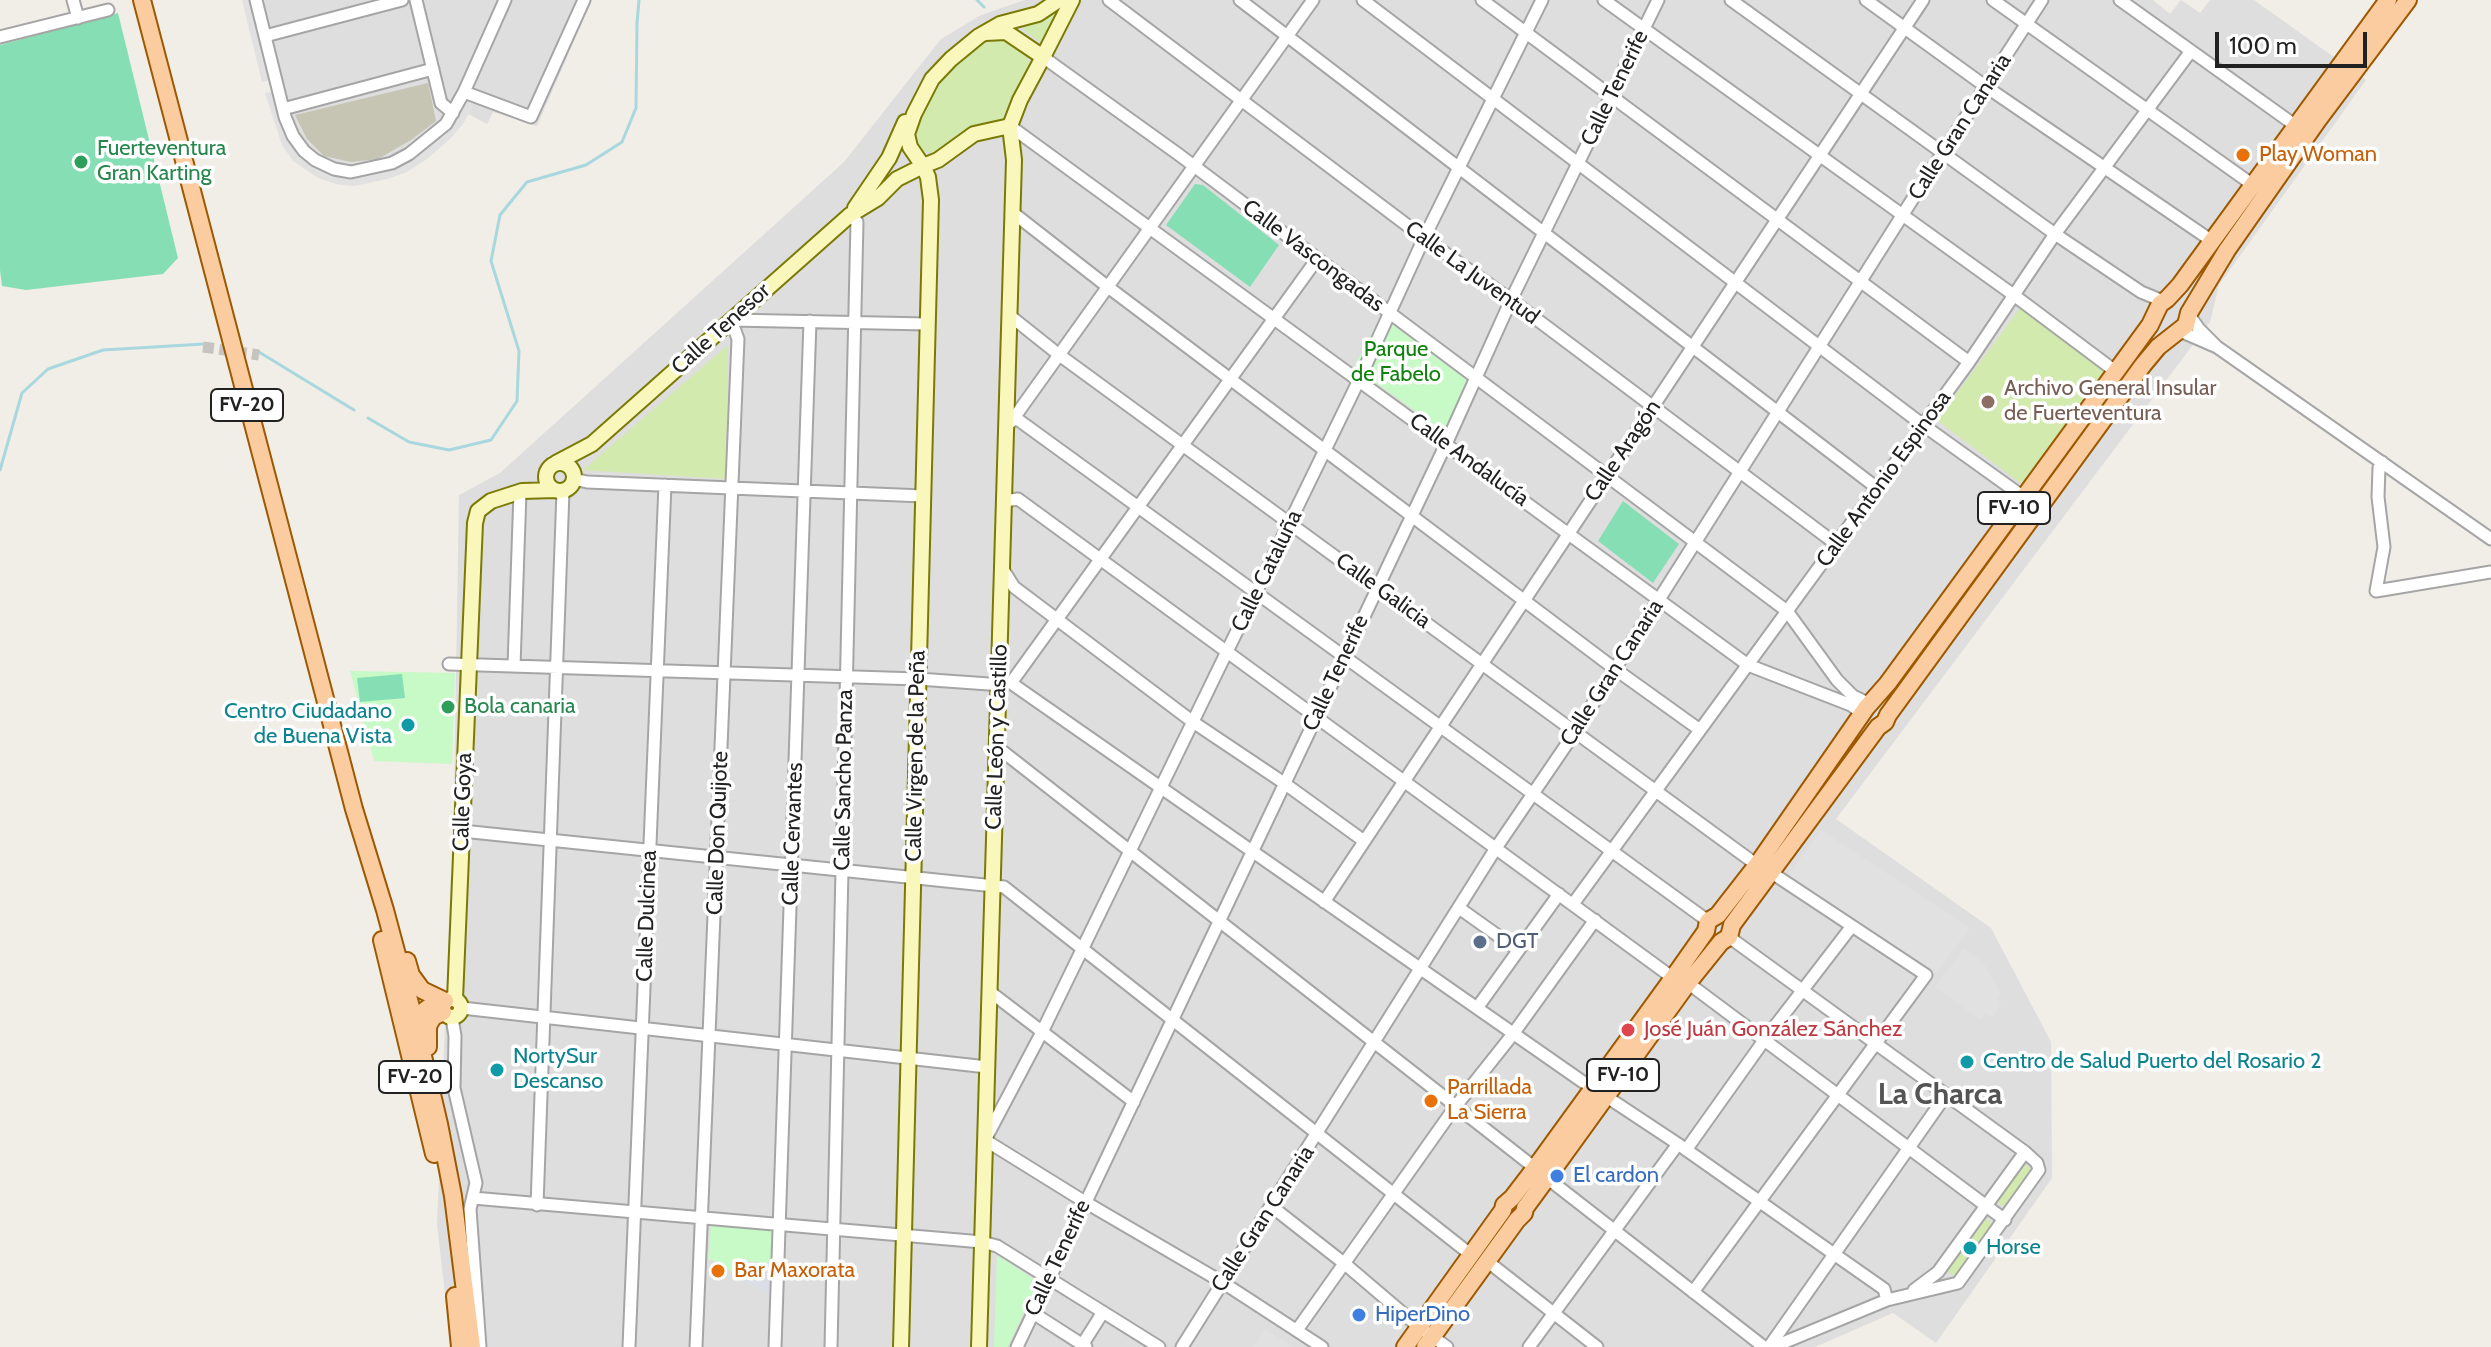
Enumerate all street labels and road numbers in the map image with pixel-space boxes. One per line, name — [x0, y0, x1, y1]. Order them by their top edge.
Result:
street label: Calle Tenerife — [1576, 26, 1654, 150]
street label: Calle Gran Canaria — [1903, 49, 2017, 205]
street label: Calle Vascongadas — [1237, 194, 1389, 318]
street label: Calle La Juventud — [1400, 216, 1544, 330]
street label: Calle Tenesor — [666, 278, 776, 380]
street label: Calle Antonio Espinosa — [1811, 386, 1957, 572]
road number: FV-20 — [211, 389, 283, 421]
street label: Calle Aragón — [1579, 395, 1667, 507]
street label: Calle Andalucía — [1404, 408, 1534, 512]
road number: FV-10 — [1978, 492, 2050, 524]
street label: Calle Cataluña — [1226, 506, 1308, 636]
street label: Calle Galicia — [1330, 548, 1436, 634]
street label: Calle Gran Canaria — [1555, 595, 1669, 751]
street label: Calle Tenerife — [1298, 611, 1374, 735]
street label: Calle León y Castillo — [981, 644, 1013, 830]
street label: Calle Virgen de la Peña — [901, 650, 931, 862]
street label: Calle Sancho Panza — [829, 689, 859, 871]
street label: Calle Don Quijote — [702, 751, 734, 915]
street label: Calle Goya — [448, 752, 478, 852]
street label: Calle Cervantes — [777, 762, 809, 906]
street label: Calle Dulcinea — [632, 850, 662, 982]
road number: FV-10 — [1587, 1059, 1659, 1091]
road number: FV-20 — [379, 1061, 451, 1093]
street label: Calle Gran Canaria — [1206, 1141, 1320, 1297]
street label: Calle Tenerife — [1020, 1196, 1096, 1320]

